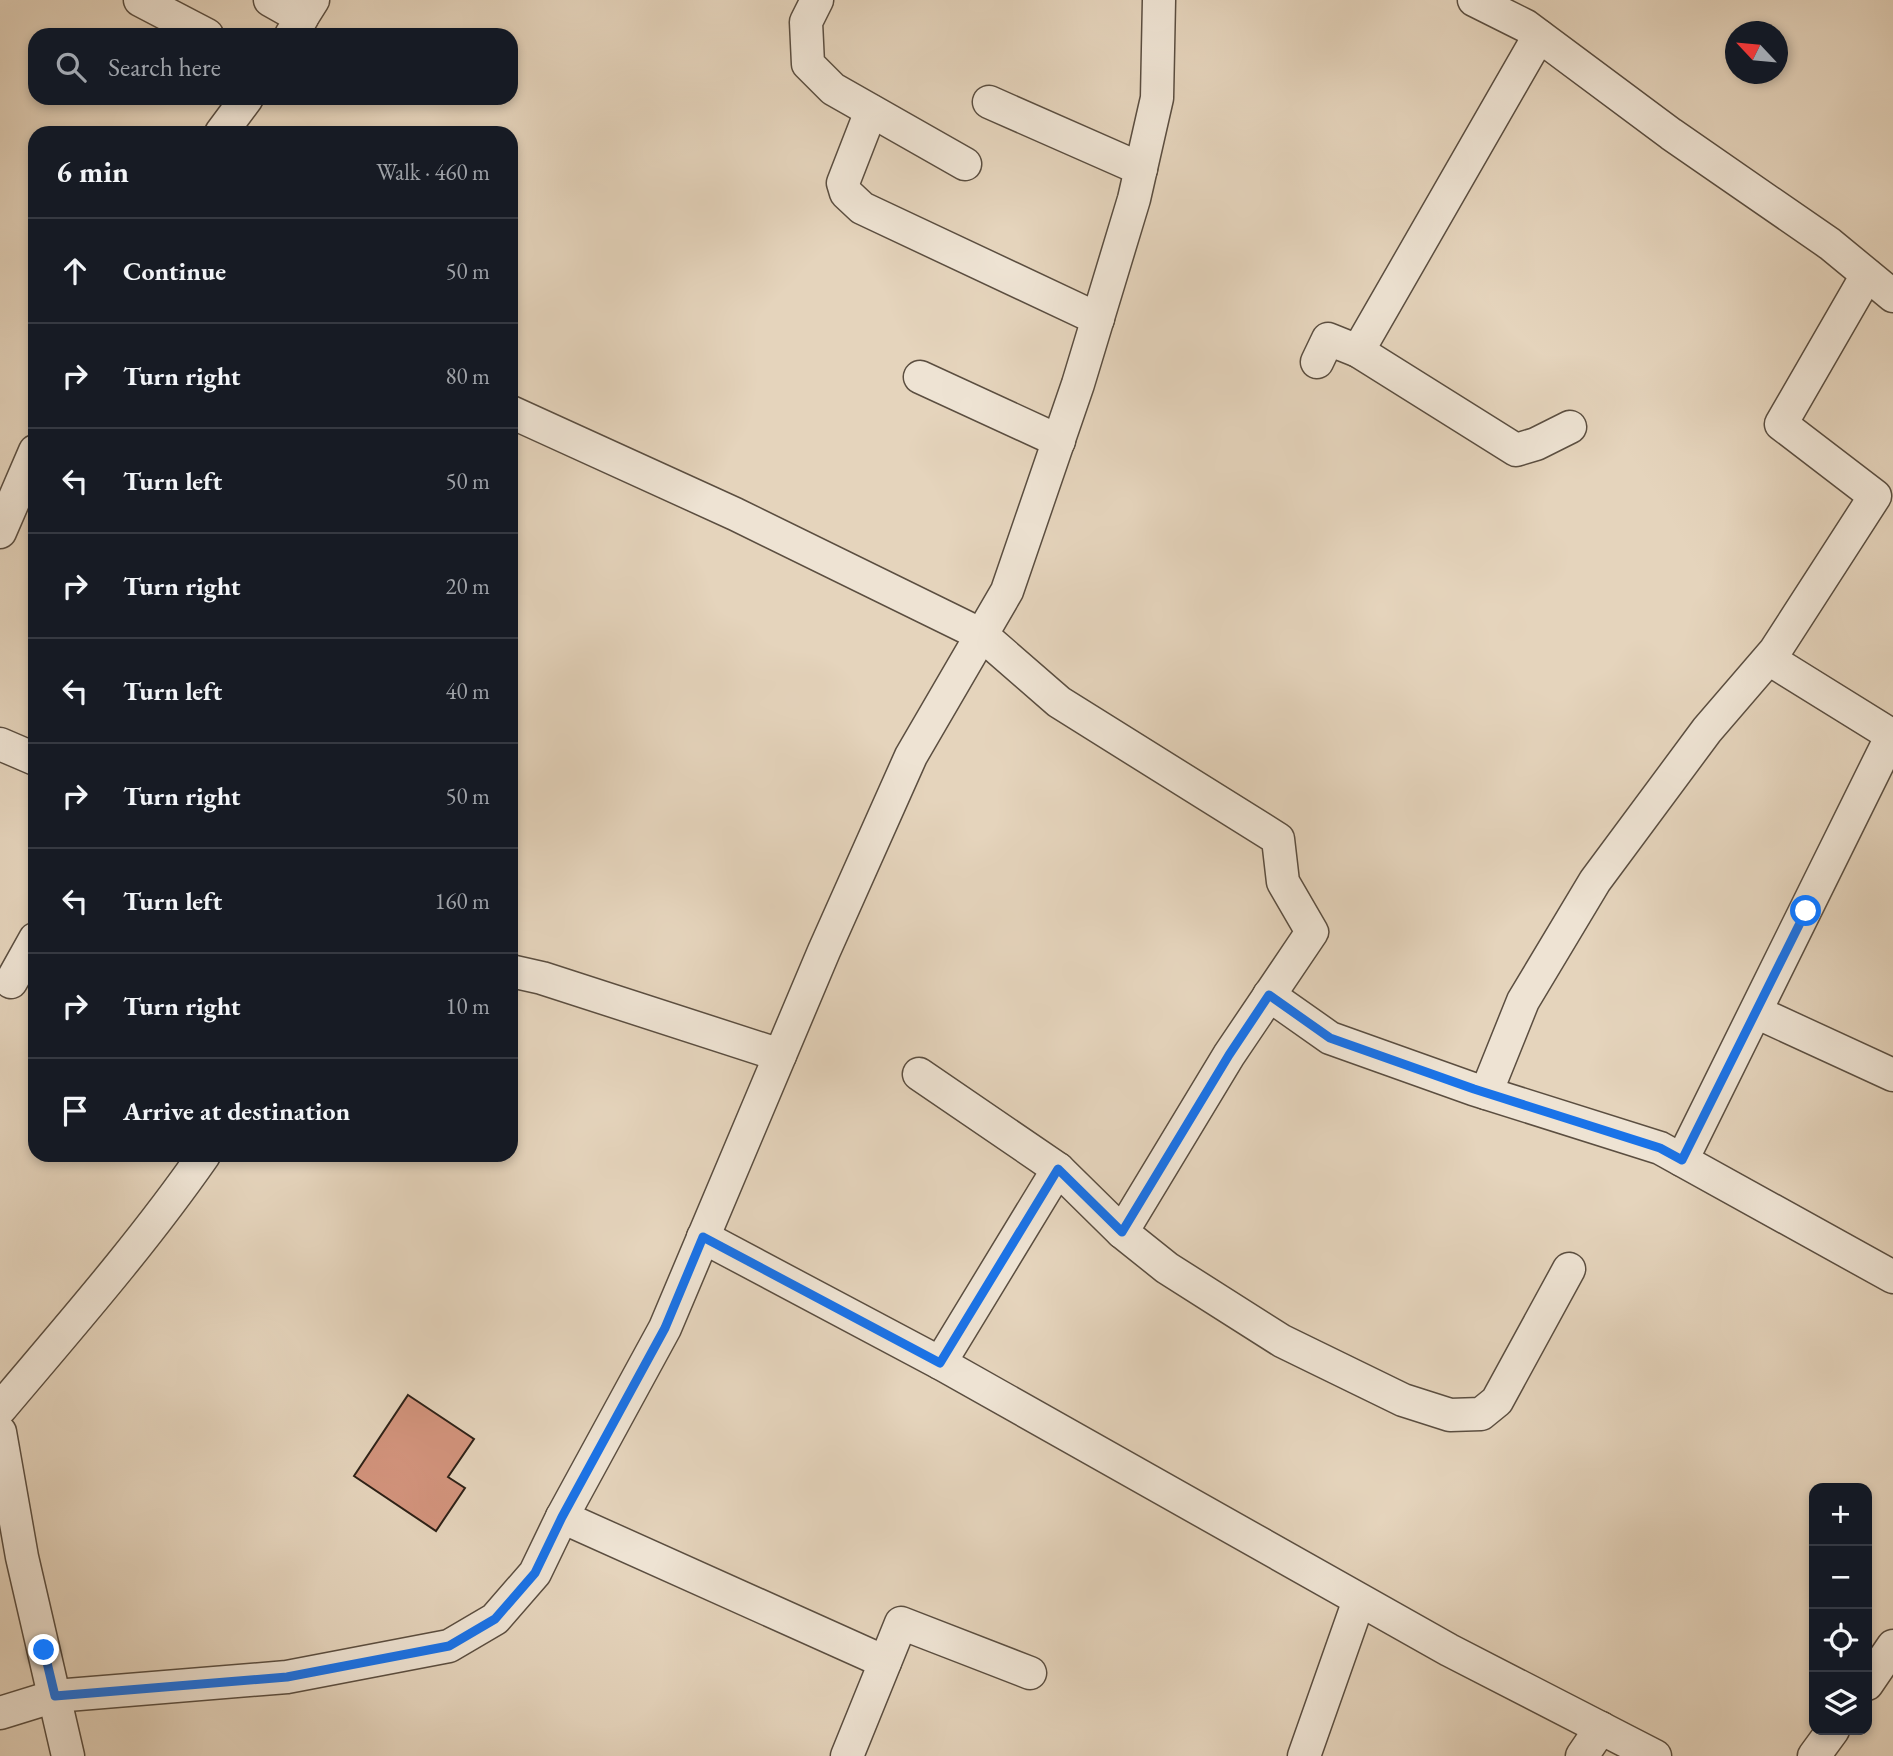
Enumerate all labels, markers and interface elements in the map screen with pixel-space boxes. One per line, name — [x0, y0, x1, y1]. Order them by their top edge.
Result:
north arrow — [1725, 21, 1788, 84]
search box — [28, 28, 518, 105]
icon: search — [52, 48, 90, 86]
text: Search here — [108, 50, 221, 84]
text: 6 min — [56, 152, 129, 191]
text: Walk · 460 m — [376, 157, 490, 187]
icon: ahead — [56, 252, 94, 290]
text: Continue — [123, 254, 226, 288]
text: 50 m — [445, 256, 490, 286]
icon: right — [56, 357, 94, 395]
text: Turn right — [123, 359, 241, 393]
text: 80 m — [445, 361, 490, 391]
icon: left — [56, 462, 94, 500]
text: Turn left — [123, 464, 222, 498]
text: 50 m — [445, 466, 490, 496]
icon: right — [56, 567, 94, 605]
text: Turn right — [123, 569, 241, 603]
text: 20 m — [445, 571, 490, 601]
icon: left — [56, 672, 94, 710]
text: Turn left — [123, 674, 222, 708]
text: 40 m — [445, 676, 490, 706]
icon: right — [56, 777, 94, 815]
text: Turn right — [123, 779, 241, 813]
text: 50 m — [445, 781, 490, 811]
icon: left — [56, 882, 94, 920]
text: Turn left — [123, 884, 222, 918]
text: 160 m — [434, 886, 490, 916]
route start — [1790, 895, 1821, 926]
icon: right — [56, 987, 94, 1025]
text: Turn right — [123, 989, 241, 1023]
text: 10 m — [445, 991, 490, 1021]
icon: arrive — [56, 1092, 94, 1130]
text: Arrive at destination — [123, 1094, 350, 1128]
map controls — [1809, 1483, 1872, 1735]
button: + — [1809, 1483, 1872, 1546]
button: − — [1809, 1546, 1872, 1609]
button: locate — [1809, 1609, 1872, 1672]
route end — [28, 1634, 59, 1665]
button: layers — [1809, 1672, 1872, 1735]

